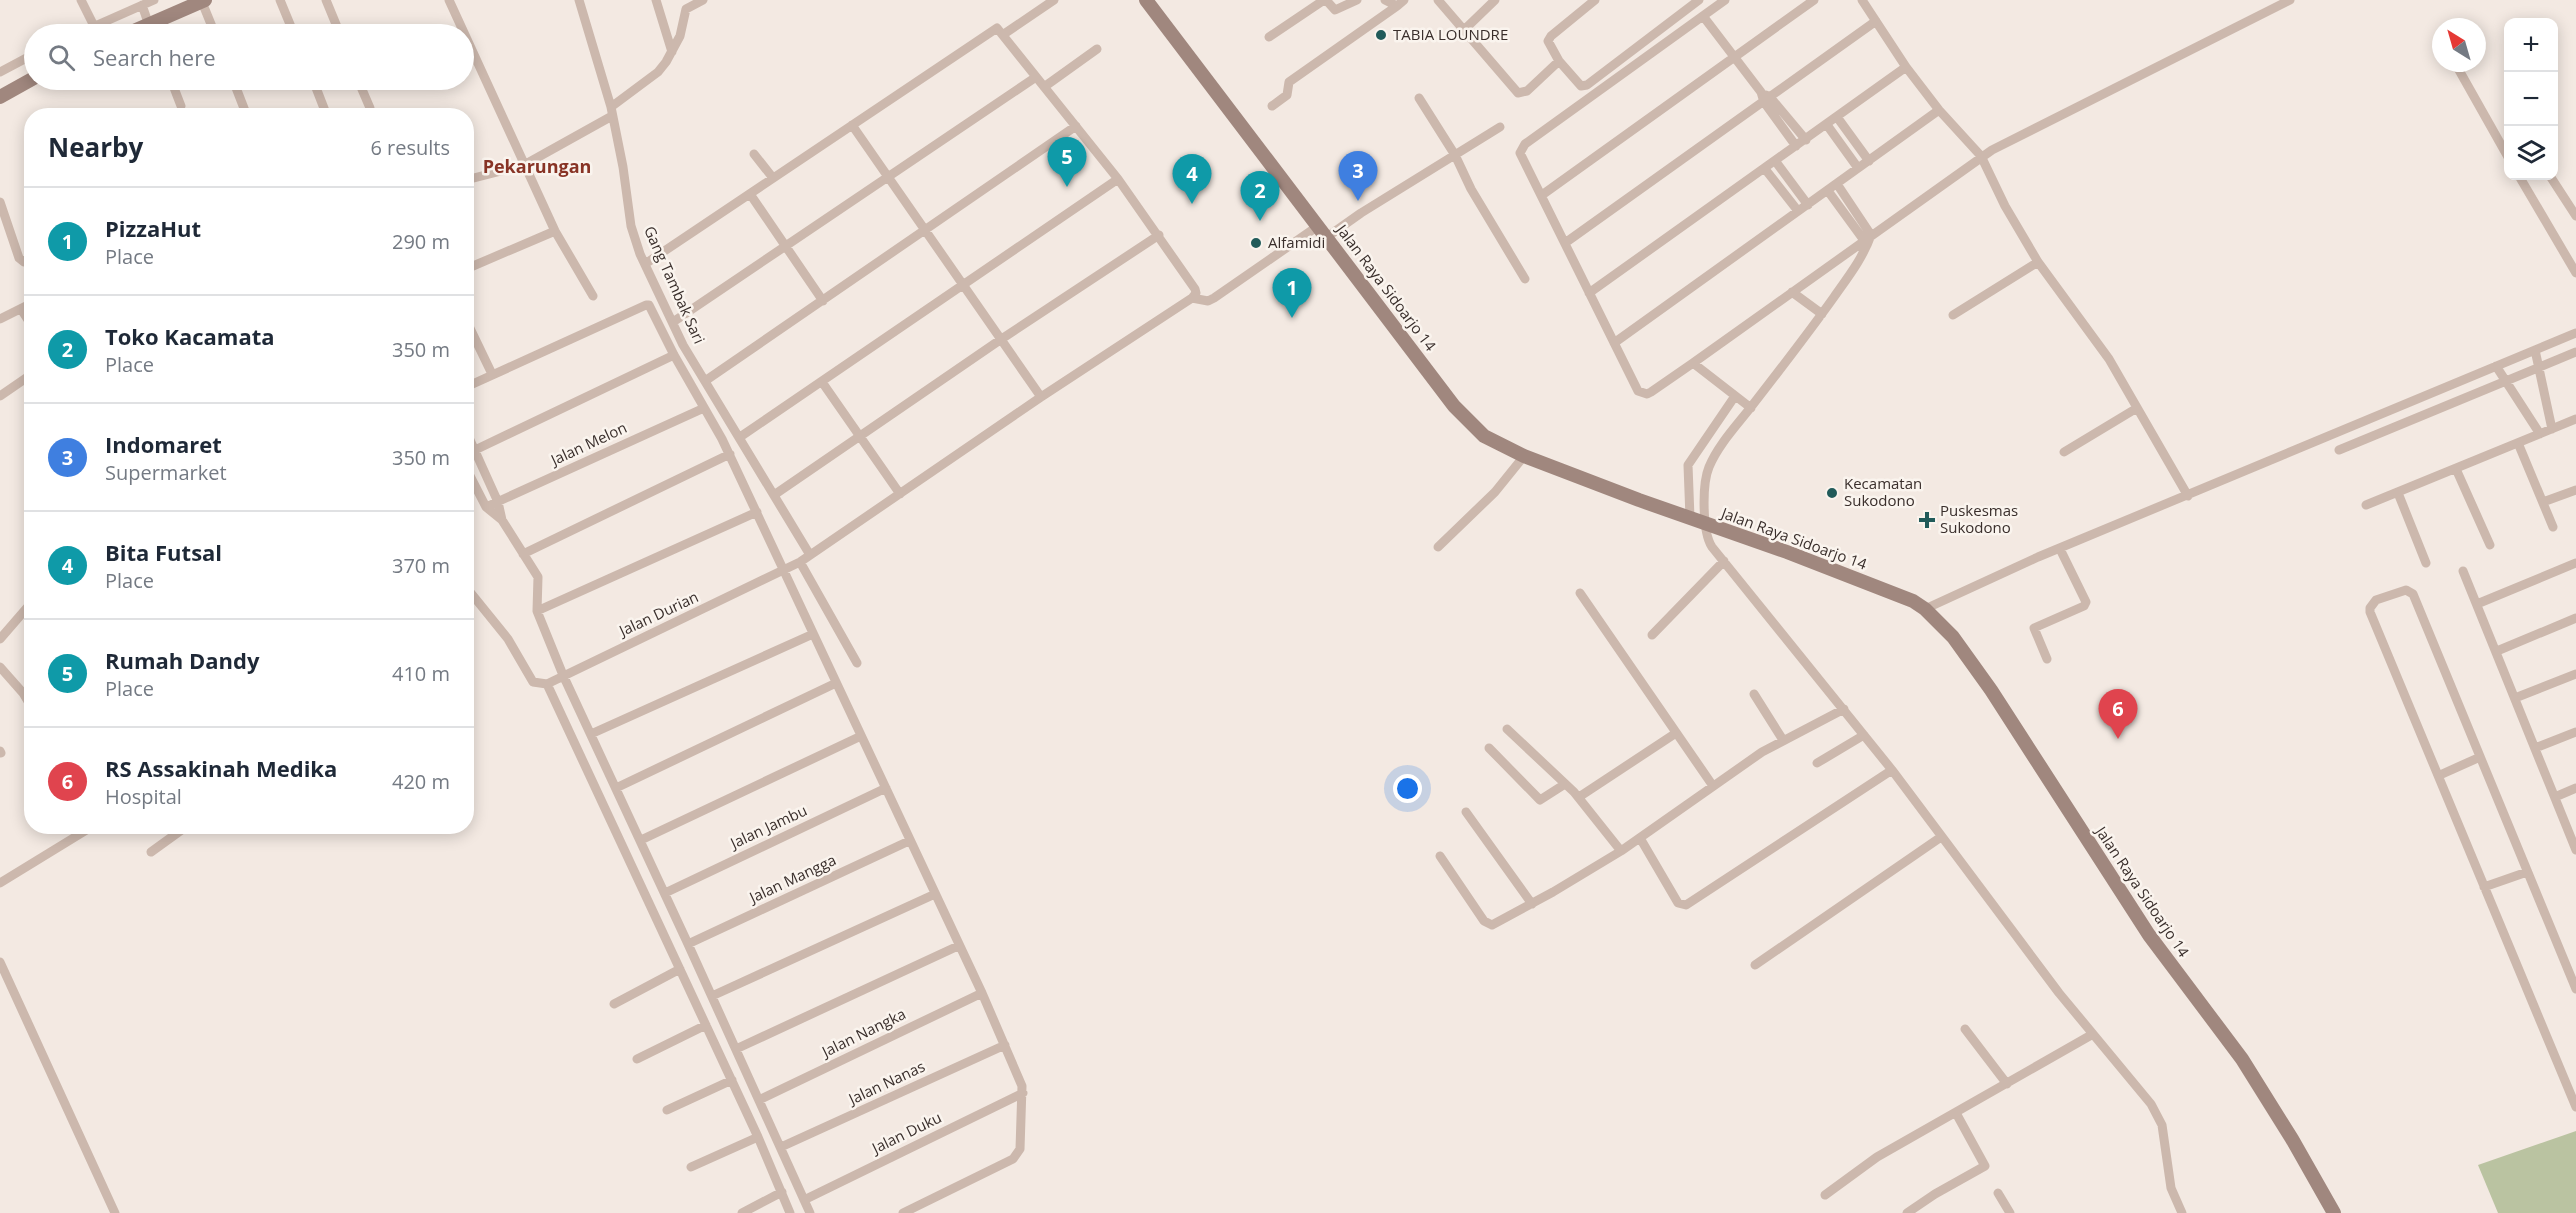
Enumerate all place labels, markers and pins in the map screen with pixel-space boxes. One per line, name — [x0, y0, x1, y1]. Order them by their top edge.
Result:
place label: TABIA LOUNDRE — [1393, 24, 1508, 44]
marker: TABIA LOUNDRE — [1374, 28, 1388, 42]
pin: 5 — [1048, 138, 1086, 187]
pin: 3 — [1338, 152, 1378, 201]
pin: 4 — [1172, 154, 1212, 204]
pin: 2 — [1240, 172, 1280, 221]
place label: Alfamidi — [1268, 232, 1325, 252]
marker: Alfamidi — [1249, 236, 1263, 250]
pin: 1 — [1272, 268, 1312, 318]
place label: Kecamatan Sukodono — [1844, 473, 1922, 510]
marker: Kecamatan Sukodono — [1825, 486, 1839, 500]
place label: Puskesmas Sukodono — [1940, 500, 2018, 537]
marker: Puskesmas Sukodono — [1918, 511, 1936, 529]
pin: 6 — [2098, 690, 2138, 739]

